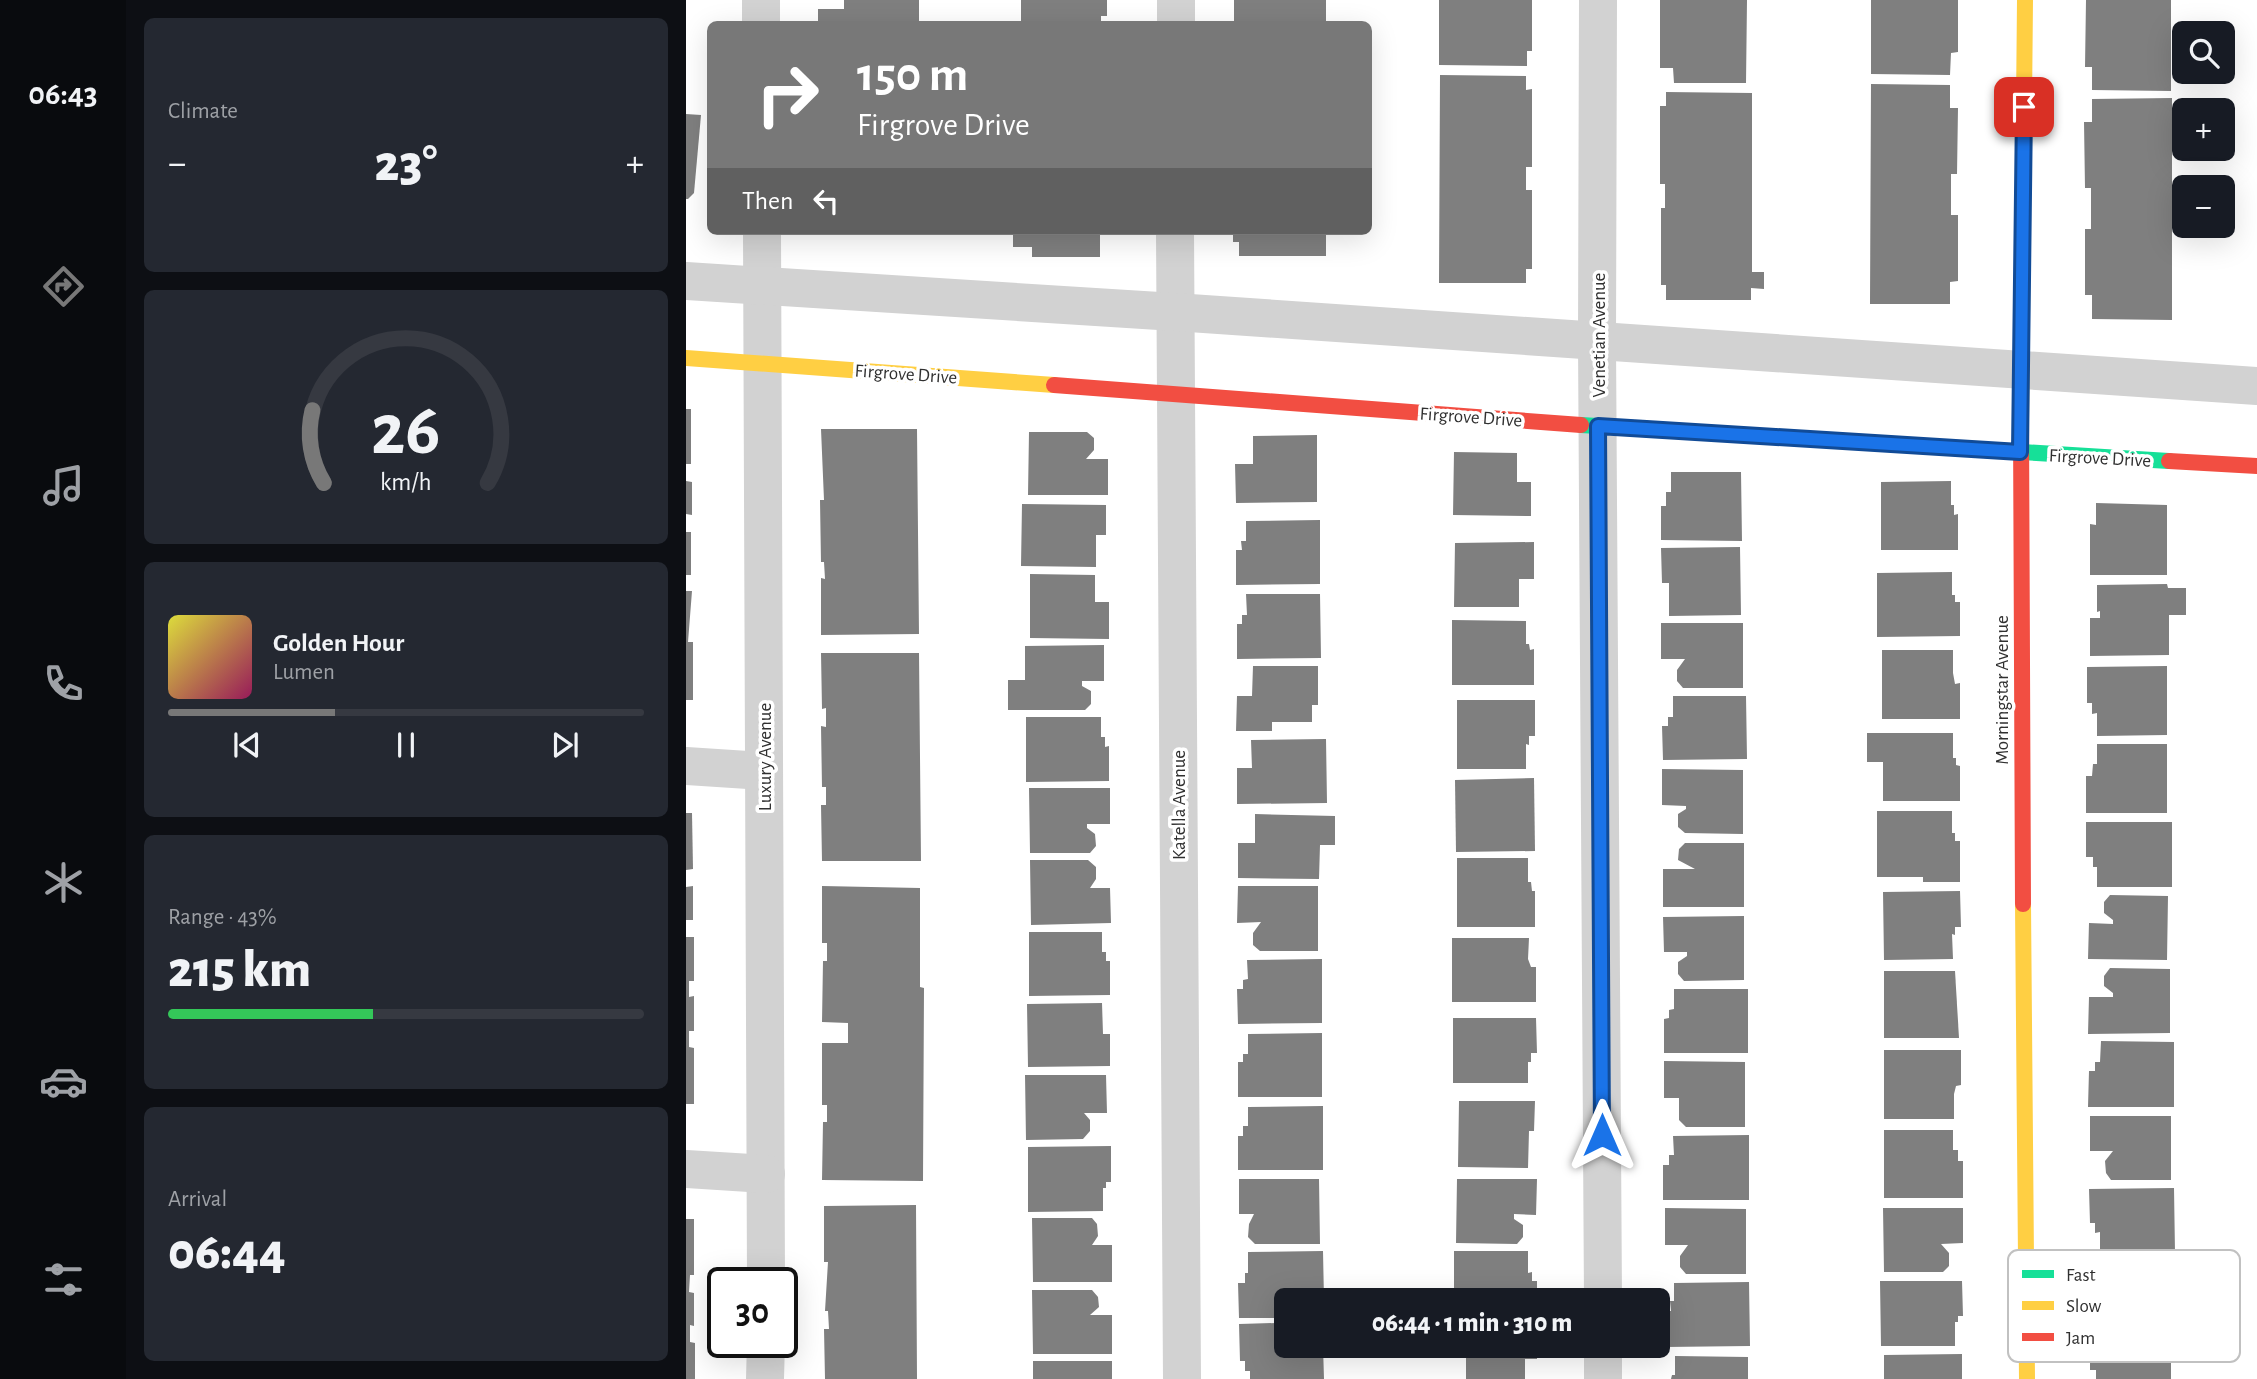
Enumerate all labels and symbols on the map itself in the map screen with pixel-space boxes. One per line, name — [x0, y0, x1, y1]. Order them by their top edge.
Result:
pin — [1994, 77, 2054, 137]
street label: Venetian Avenue — [1590, 273, 1609, 397]
street label: Firgrove Drive — [854, 361, 958, 388]
street label: Firgrove Drive — [1419, 404, 1523, 431]
street label: Firgrove Drive — [2048, 446, 2152, 471]
street label: Morningstar Avenue — [1993, 615, 2012, 765]
street label: Luxury Avenue — [756, 703, 775, 811]
street label: Katella Avenue — [1170, 750, 1189, 860]
position arrow — [1565, 1098, 1639, 1172]
legend — [2008, 1250, 2240, 1362]
text: Fast — [2066, 1266, 2096, 1285]
speed limit sign: 30 — [707, 1267, 798, 1358]
text: Slow — [2066, 1297, 2102, 1316]
text: Jam — [2066, 1329, 2095, 1348]

